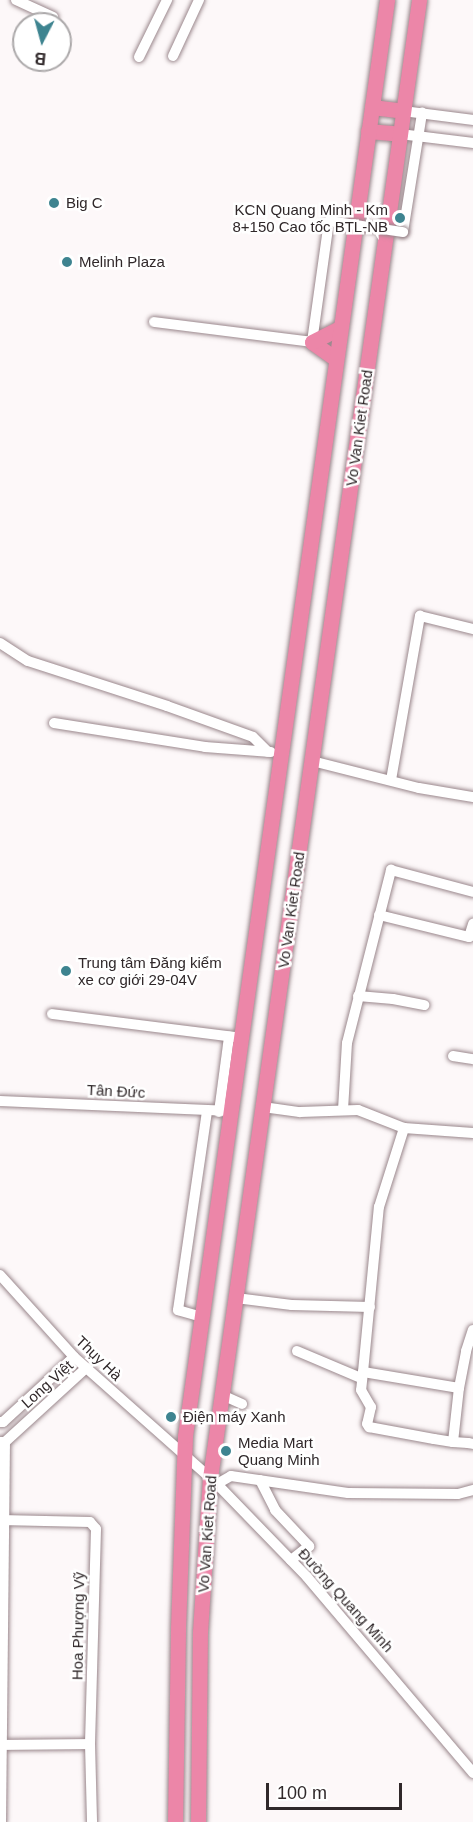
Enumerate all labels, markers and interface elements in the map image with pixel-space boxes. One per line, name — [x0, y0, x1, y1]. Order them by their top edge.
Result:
north arrow — [12, 12, 72, 72]
text: B — [34, 49, 47, 67]
place label: Big C — [66, 194, 103, 212]
marker: Big C — [47, 196, 61, 210]
place label: KCN Quang Minh - Km 8+150 Cao tốc BTL-NB — [232, 200, 388, 235]
marker: KCN Quang Minh - Km 8+150 Cao tốc BTL-NB — [393, 211, 407, 225]
place label: Melinh Plaza — [79, 253, 165, 271]
marker: Melinh Plaza — [60, 255, 74, 269]
street label: Vo Van Kiet Road — [342, 369, 376, 487]
street label: Vo Van Kiet Road — [274, 851, 308, 969]
place label: Trung tâm Đăng kiểm xe cơ giới 29-04V — [78, 953, 222, 988]
marker: Trung tâm Đăng kiểm xe cơ giới 29-04V — [59, 964, 73, 978]
street label: Tân Đức — [86, 1080, 146, 1102]
street label: Thụy Hà — [72, 1332, 126, 1384]
street label: Long Việt — [18, 1356, 76, 1412]
place label: Điện máy Xanh — [183, 1408, 286, 1426]
marker: Điện máy Xanh — [164, 1410, 178, 1424]
place label: Media Mart Quang Minh — [238, 1433, 320, 1468]
marker: Media Mart Quang Minh — [219, 1444, 233, 1458]
street label: Vo Van Kiet Road — [194, 1475, 220, 1593]
street label: Đường Quang Minh — [295, 1544, 397, 1656]
street label: Hoa Phượng Vỹ — [68, 1572, 88, 1680]
scale bar — [269, 1771, 406, 1809]
text: 100 m — [277, 1783, 327, 1803]

